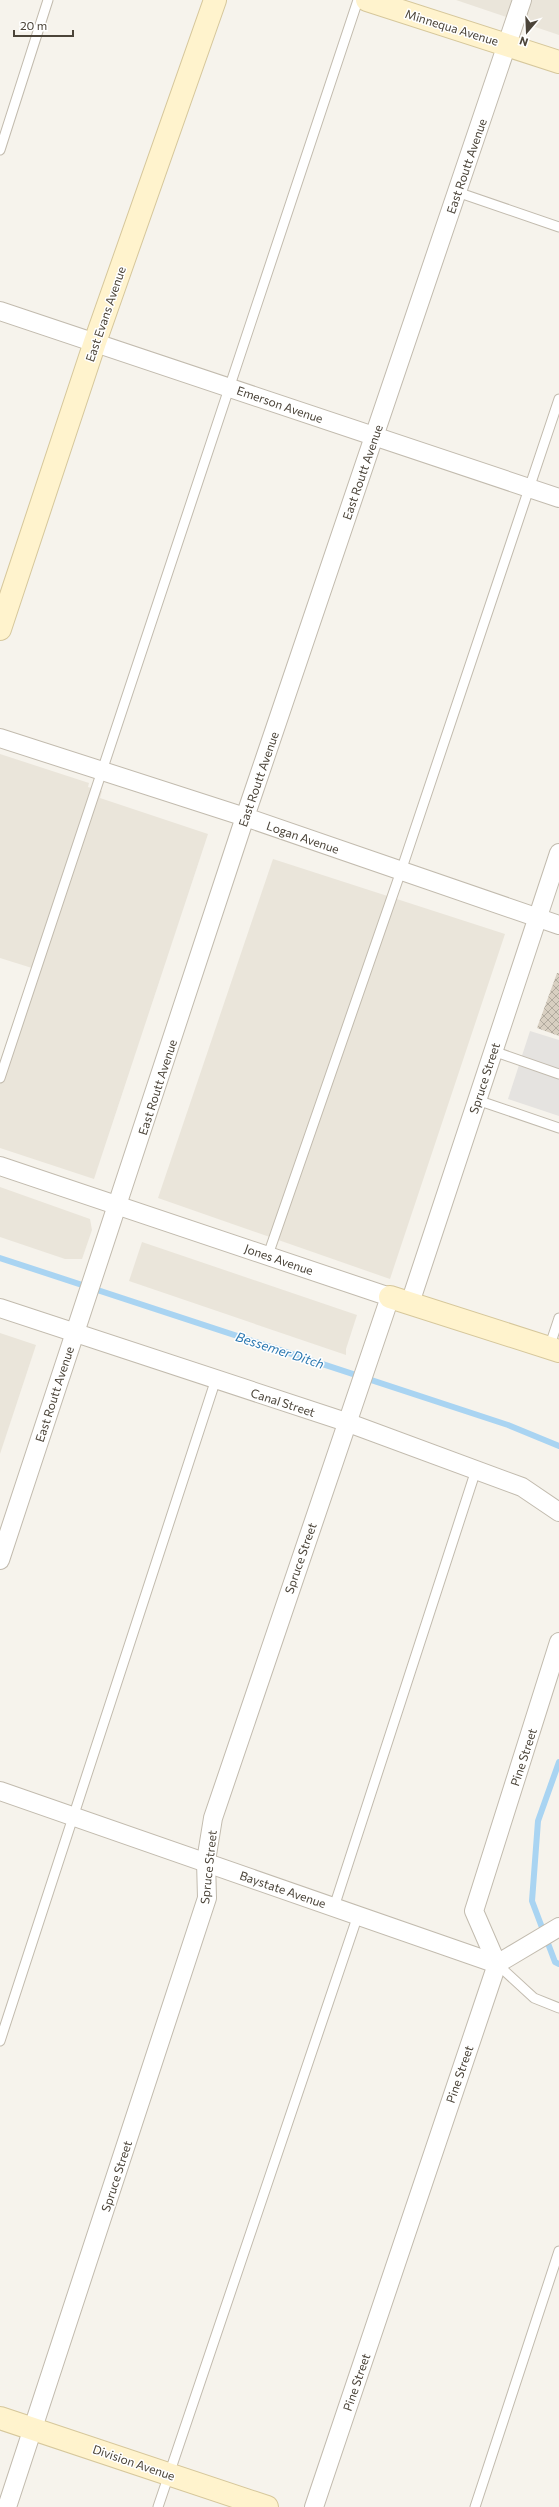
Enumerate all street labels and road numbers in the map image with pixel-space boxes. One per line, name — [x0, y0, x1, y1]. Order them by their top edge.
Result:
street label: Minnequa Avenue — [404, 6, 500, 48]
street label: East Routt Avenue — [443, 117, 489, 215]
street label: East Evans Avenue — [82, 264, 128, 364]
street label: Emerson Avenue — [235, 383, 325, 425]
street label: East Routt Avenue — [339, 423, 385, 521]
street label: East Routt Avenue — [235, 730, 281, 828]
street label: Logan Avenue — [265, 818, 341, 856]
street label: East Routt Avenue — [135, 1037, 179, 1137]
street label: Spruce Street — [466, 1041, 502, 1115]
street label: Jones Avenue — [243, 1241, 315, 1278]
street label: East Routt Avenue — [32, 1344, 76, 1444]
street label: Canal Street — [249, 1385, 317, 1419]
street label: Spruce Street — [281, 1521, 319, 1595]
street label: Pine Street — [507, 1726, 539, 1788]
street label: Spruce Street — [197, 1829, 219, 1905]
street label: Baystate Avenue — [238, 1868, 328, 1910]
street label: Pine Street — [443, 2043, 475, 2105]
street label: Spruce Street — [98, 2139, 134, 2213]
street label: Pine Street — [340, 2351, 372, 2413]
street label: Division Avenue — [91, 2441, 177, 2483]

